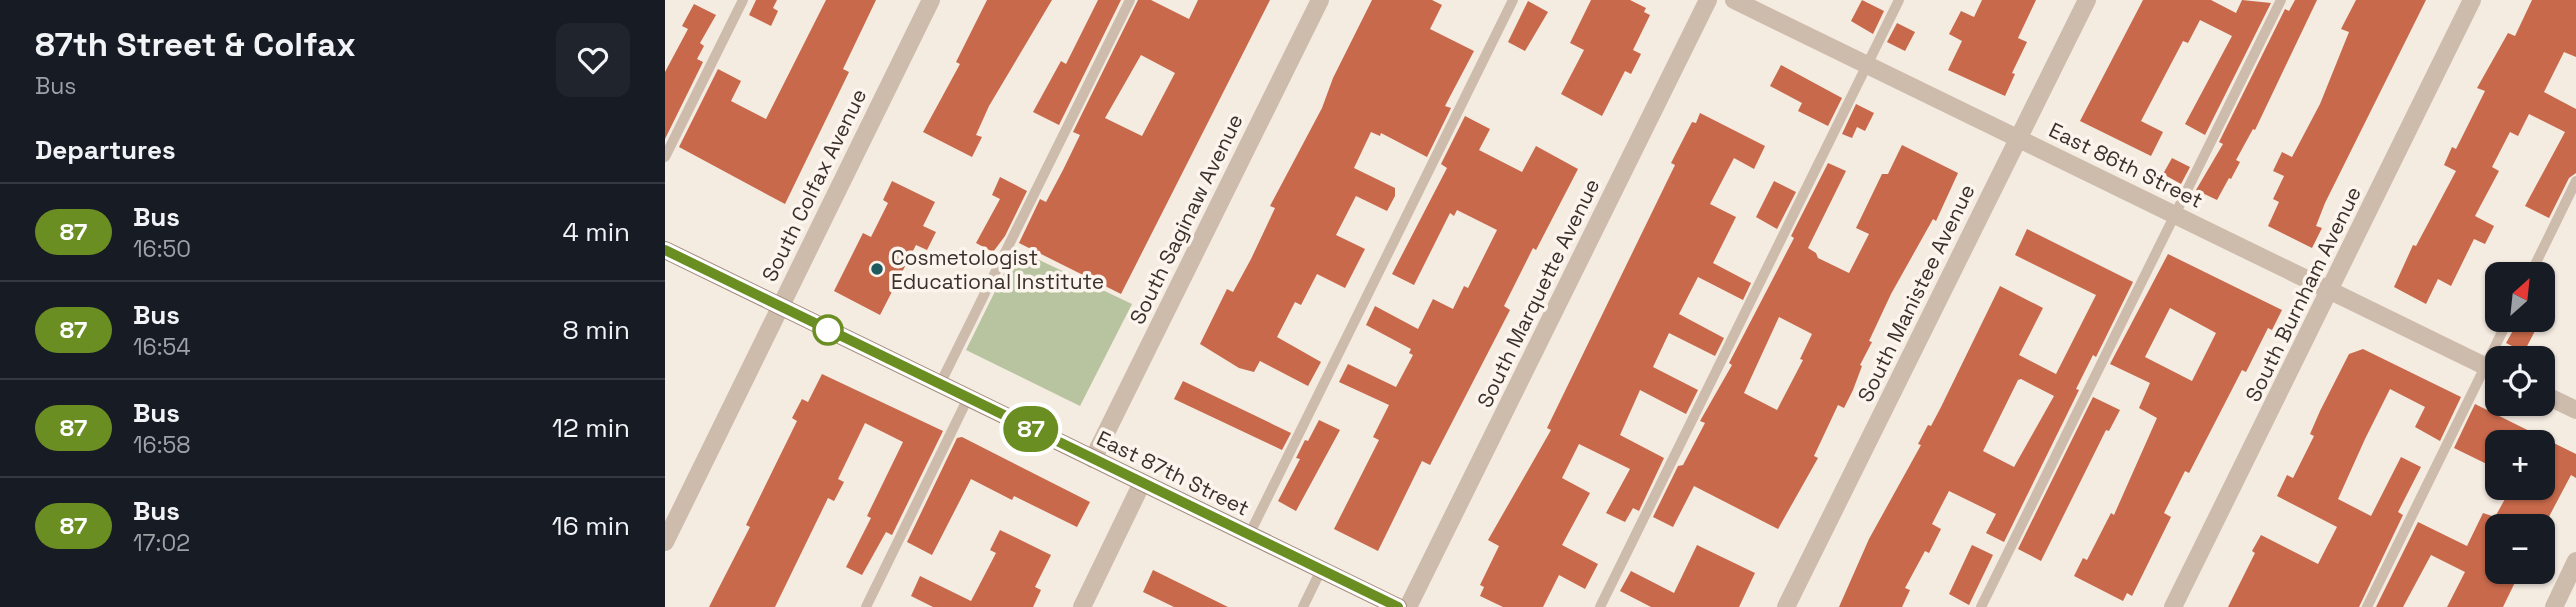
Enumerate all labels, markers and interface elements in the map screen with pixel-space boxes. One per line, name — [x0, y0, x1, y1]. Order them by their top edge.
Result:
button: heart — [556, 23, 630, 97]
text: 87th Street & Colfax — [35, 24, 356, 66]
text: Bus — [35, 71, 76, 101]
street label: South Colfax Avenue — [756, 84, 872, 286]
street label: South Saginaw Avenue — [1123, 109, 1249, 329]
street label: East 86th Street — [2045, 116, 2207, 214]
text: Departures — [35, 133, 176, 167]
street label: South Marquette Avenue — [1471, 174, 1605, 412]
street label: South Manistee Avenue — [1851, 180, 1981, 406]
street label: South Burnham Avenue — [2239, 182, 2367, 406]
text: Bus — [133, 200, 180, 234]
text: 4 min — [562, 215, 630, 249]
text: 87 — [60, 216, 87, 247]
text: 16:50 — [133, 234, 191, 264]
place label: Cosmetologist Educational Institute — [891, 244, 1104, 295]
marker: Cosmetologist Educational Institute — [869, 261, 885, 277]
north arrow — [2485, 262, 2555, 332]
map controls — [2485, 262, 2555, 584]
text: Bus — [133, 298, 180, 332]
text: 8 min — [562, 313, 630, 347]
text: 87 — [60, 314, 87, 345]
unlabelled marker — [813, 315, 843, 345]
text: 16:54 — [133, 332, 191, 362]
button: locate — [2485, 346, 2555, 416]
text: Bus — [133, 396, 180, 430]
line badge: 87 — [999, 406, 1063, 452]
text: 12 min — [552, 411, 630, 445]
text: 87 — [60, 412, 87, 443]
text: 87 — [1017, 413, 1045, 444]
street label: East 87th Street — [1092, 424, 1254, 522]
text: 16:58 — [133, 430, 191, 460]
button: + — [2485, 430, 2555, 500]
text: Bus — [133, 494, 180, 528]
text: 16 min — [552, 509, 630, 543]
text: 87 — [60, 510, 87, 541]
button: − — [2485, 514, 2555, 584]
text: 17:02 — [133, 528, 190, 558]

